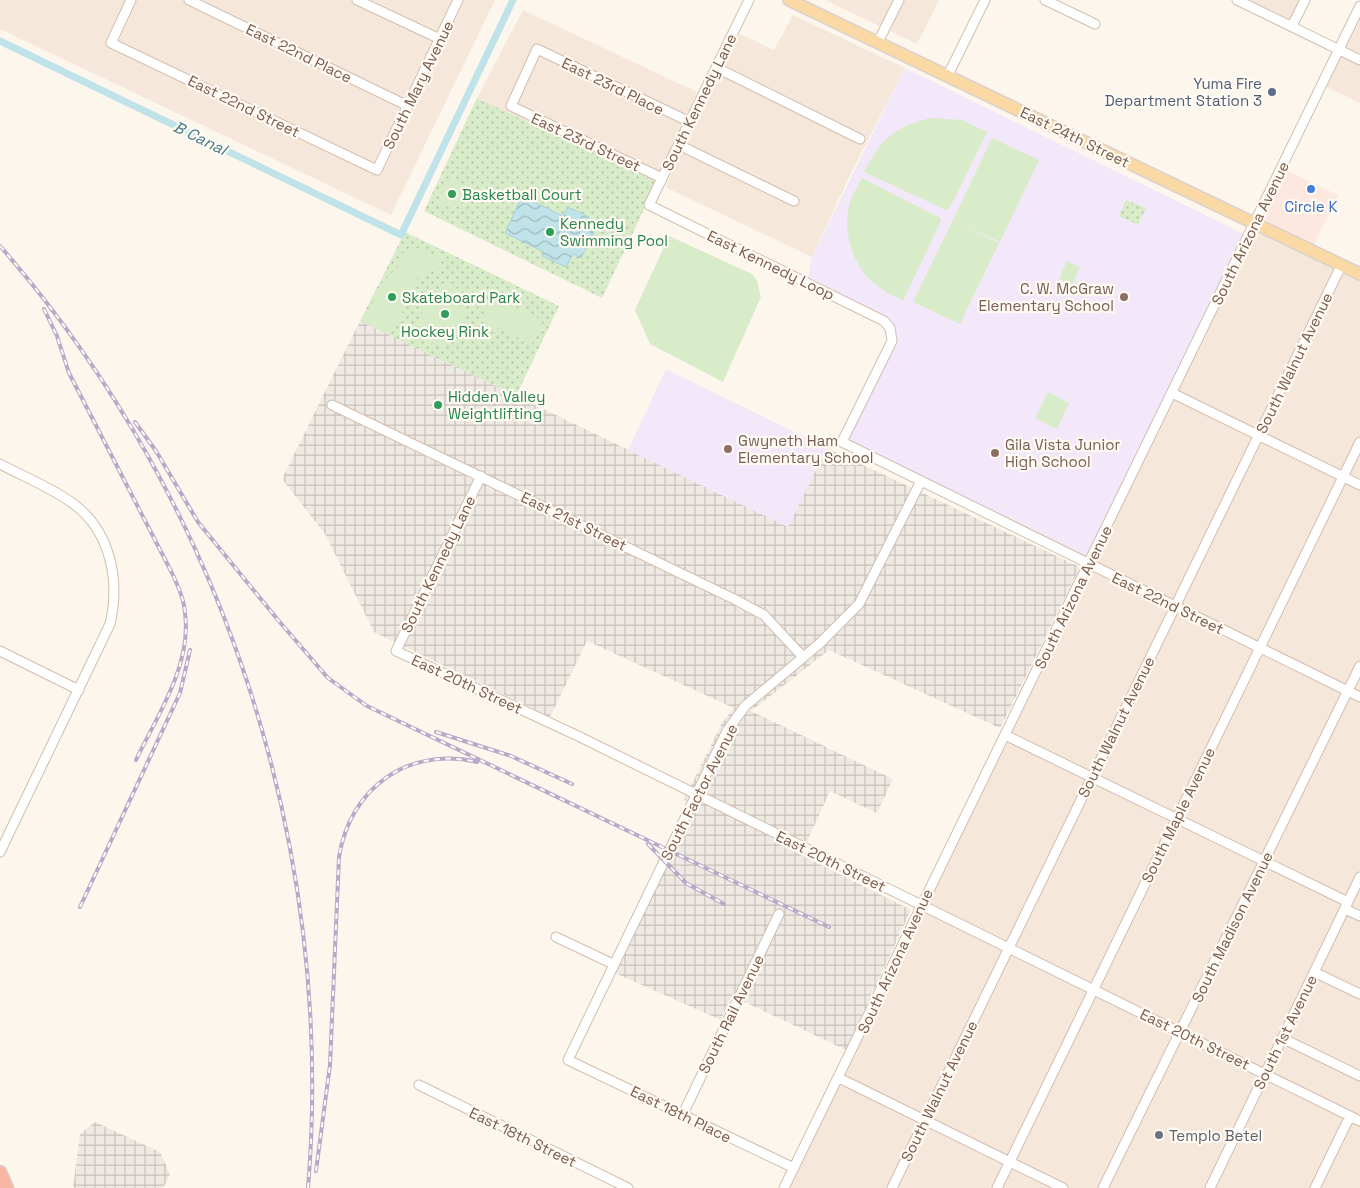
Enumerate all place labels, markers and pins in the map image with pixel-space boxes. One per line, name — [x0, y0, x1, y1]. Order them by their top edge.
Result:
place label: Yuma Fire Department Station 3 — [1105, 74, 1262, 110]
marker: Yuma Fire Department Station 3 — [1266, 86, 1278, 98]
marker: Circle K — [1305, 183, 1317, 195]
place label: Basketball Court — [462, 185, 582, 204]
marker: Basketball Court — [446, 188, 458, 200]
place label: Circle K — [1284, 197, 1338, 216]
place label: Kennedy Swimming Pool — [560, 214, 668, 250]
marker: Kennedy Swimming Pool — [544, 226, 556, 238]
place label: C. W. McGraw Elementary School — [978, 279, 1114, 315]
place label: Skateboard Park — [402, 288, 520, 307]
marker: Skateboard Park — [386, 291, 398, 303]
marker: C. W. McGraw Elementary School — [1118, 291, 1130, 303]
marker: Hockey Rink — [439, 308, 451, 320]
place label: Hockey Rink — [401, 322, 489, 341]
place label: Hidden Valley Weightlifting — [448, 387, 545, 423]
marker: Hidden Valley Weightlifting — [432, 399, 444, 411]
place label: Gwyneth Ham Elementary School — [738, 431, 874, 467]
place label: Gila Vista Junior High School — [1005, 435, 1120, 471]
marker: Gwyneth Ham Elementary School — [722, 443, 734, 455]
marker: Gila Vista Junior High School — [989, 447, 1001, 459]
place label: Templo Betel — [1169, 1126, 1262, 1145]
marker: Templo Betel — [1153, 1129, 1165, 1141]

